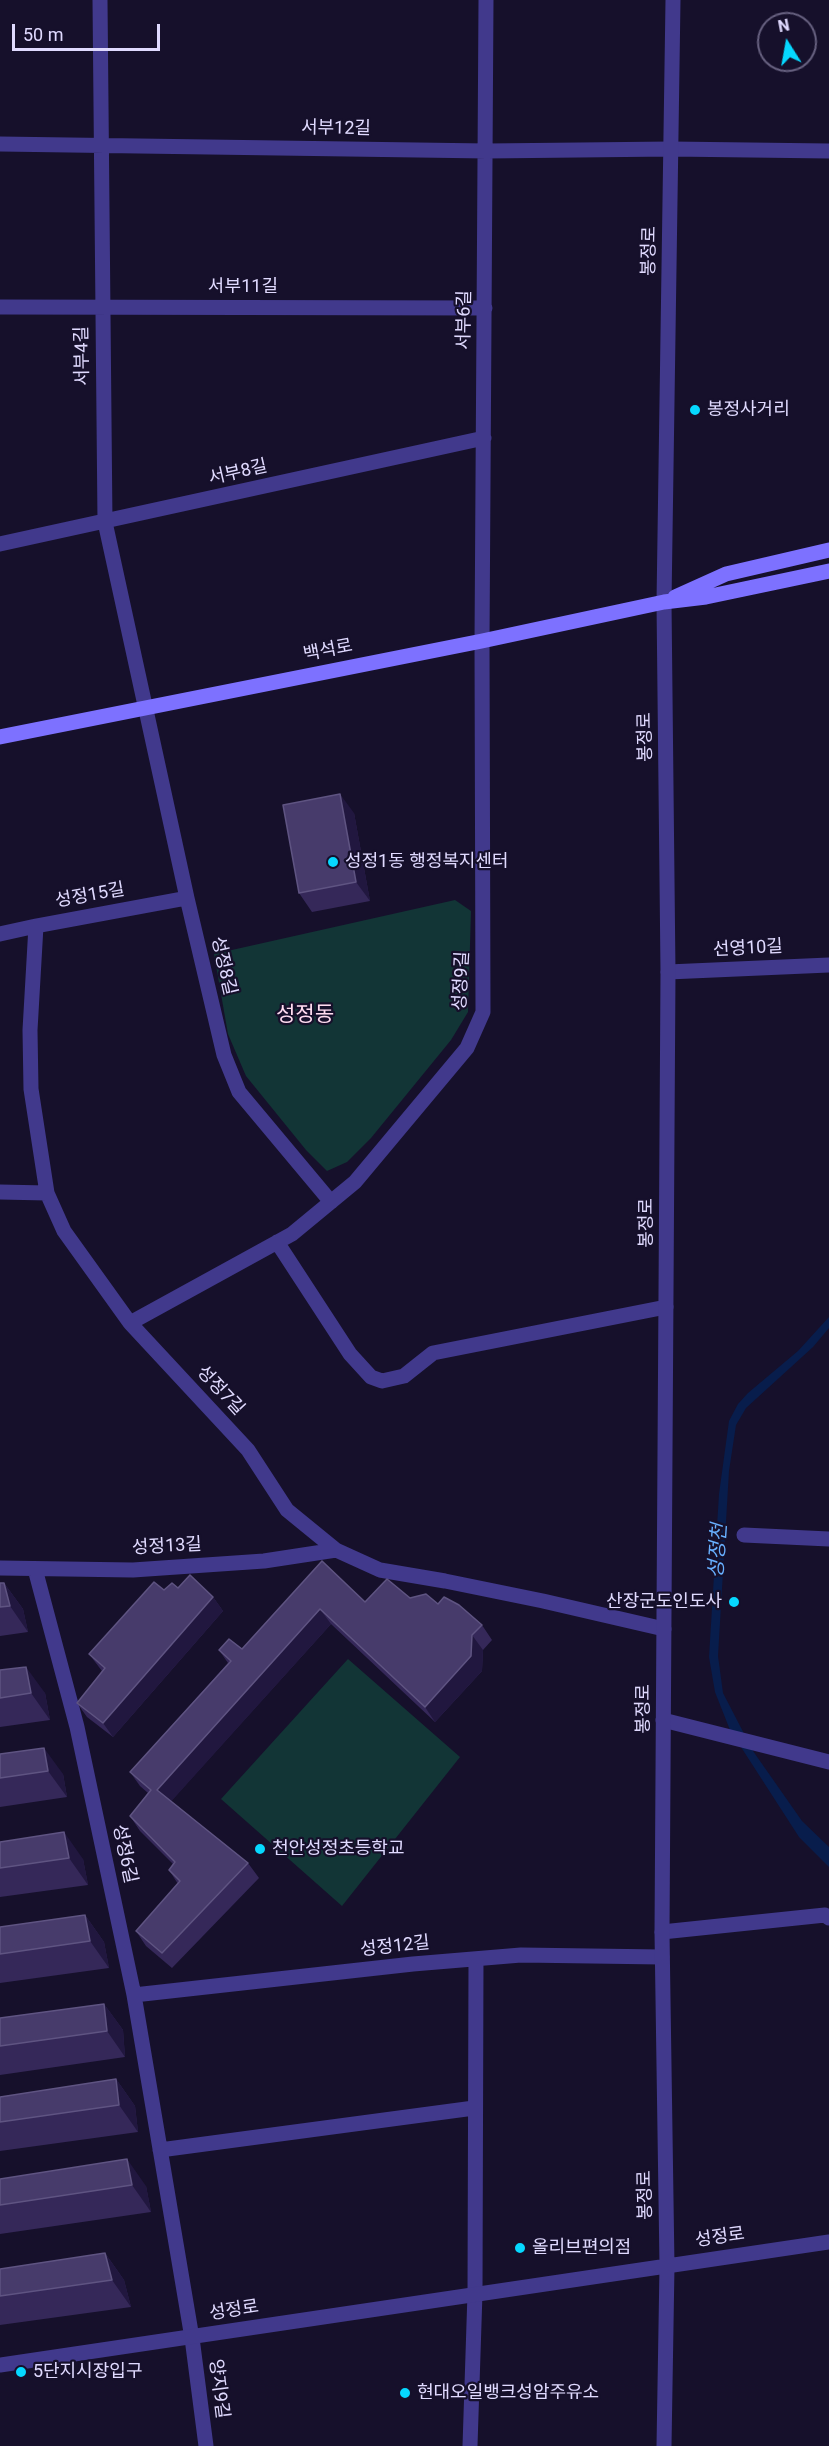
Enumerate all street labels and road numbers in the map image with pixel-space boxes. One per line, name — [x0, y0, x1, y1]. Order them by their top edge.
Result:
street label: 서부12길 — [301, 118, 371, 140]
street label: 봉정로 — [639, 226, 661, 276]
street label: 서부11길 — [208, 276, 278, 298]
street label: 서부6길 — [454, 290, 476, 350]
street label: 서부4길 — [72, 326, 94, 386]
street label: 서부8길 — [206, 456, 270, 490]
street label: 백석로 — [302, 636, 354, 666]
street label: 봉정로 — [635, 712, 657, 762]
street label: 성정15길 — [54, 879, 126, 913]
street label: 성정8길 — [206, 934, 240, 998]
street label: 선영10길 — [713, 936, 783, 962]
street label: 성정9길 — [450, 951, 474, 1011]
street label: 봉정로 — [636, 1198, 658, 1248]
street label: 성정7길 — [192, 1362, 248, 1420]
street label: 성정13길 — [132, 1534, 202, 1560]
street label: 봉정로 — [633, 1684, 655, 1734]
street label: 성정6길 — [107, 1823, 141, 1885]
street label: 성정12길 — [359, 1933, 431, 1961]
street label: 봉정로 — [635, 2170, 657, 2220]
street label: 성정로 — [694, 2224, 746, 2252]
street label: 성정로 — [208, 2296, 260, 2326]
street label: 양지9길 — [204, 2358, 232, 2420]

